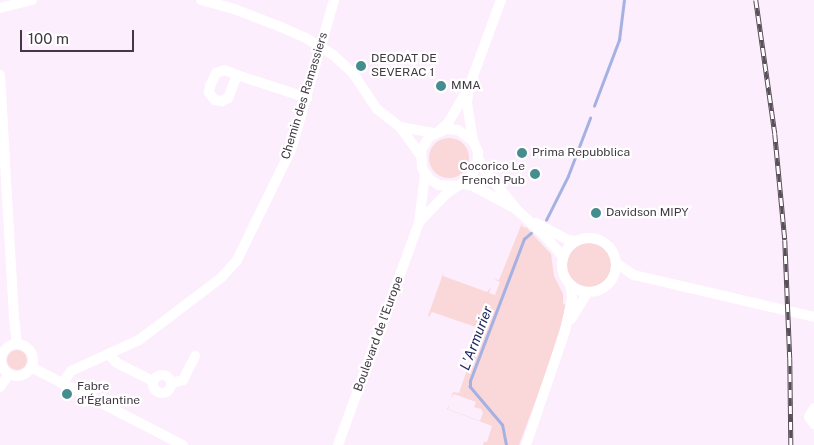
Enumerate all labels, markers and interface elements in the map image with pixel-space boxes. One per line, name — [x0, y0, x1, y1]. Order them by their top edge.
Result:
scale bar — [22, 20, 136, 52]
text: 100 m — [28, 30, 69, 47]
street label: Chemin des Ramassiers — [279, 31, 331, 161]
place label: DEODAT DE SEVERAC 1 — [371, 52, 437, 80]
marker: DEODAT DE SEVERAC 1 — [355, 60, 367, 72]
place label: MMA — [451, 79, 481, 93]
marker: MMA — [435, 80, 447, 92]
place label: Prima Repubblica — [532, 146, 630, 160]
marker: Prima Repubblica — [516, 147, 528, 159]
place label: Cocorico Le French Pub — [459, 160, 525, 188]
marker: Cocorico Le French Pub — [529, 168, 541, 180]
place label: Davidson MIPY — [606, 206, 688, 220]
marker: Davidson MIPY — [590, 207, 602, 219]
street label: Boulevard de l'Europe — [351, 274, 407, 394]
water label: L'Armurier — [456, 304, 496, 372]
place label: Fabre d'Églantine — [77, 380, 140, 408]
marker: Fabre d'Églantine — [61, 388, 73, 400]

